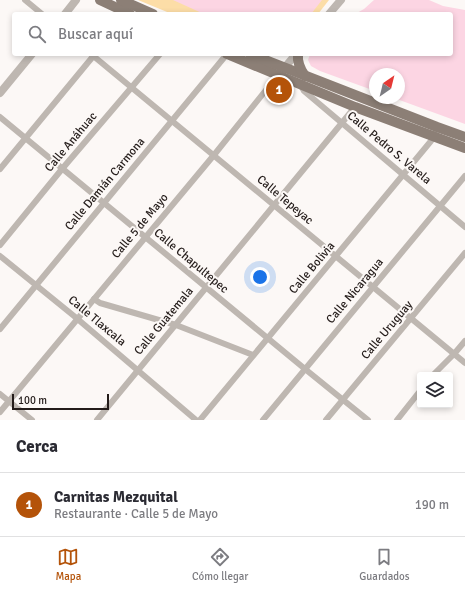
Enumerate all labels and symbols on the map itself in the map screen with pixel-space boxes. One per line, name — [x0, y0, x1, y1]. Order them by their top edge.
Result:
north arrow — [369, 68, 405, 104]
pin: 1 — [266, 75, 292, 105]
street label: Calle Pedro S. Varela — [344, 108, 434, 188]
street label: Calle Anáhuac — [42, 109, 101, 175]
street label: Calle Damián Carmona — [62, 135, 148, 233]
street label: Calle Tepeyac — [254, 172, 316, 228]
street label: Calle 5 de Mayo — [108, 190, 172, 262]
street label: Calle Chapultepec — [151, 225, 232, 297]
street label: Calle Bolivia — [286, 239, 338, 297]
street label: Calle Nicaragua — [323, 255, 387, 327]
your location — [250, 267, 270, 287]
street label: Calle Guatemala — [131, 284, 197, 358]
street label: Calle Tlaxcala — [65, 292, 129, 350]
street label: Calle Uruguay — [358, 297, 416, 362]
scale bar — [12, 392, 109, 411]

